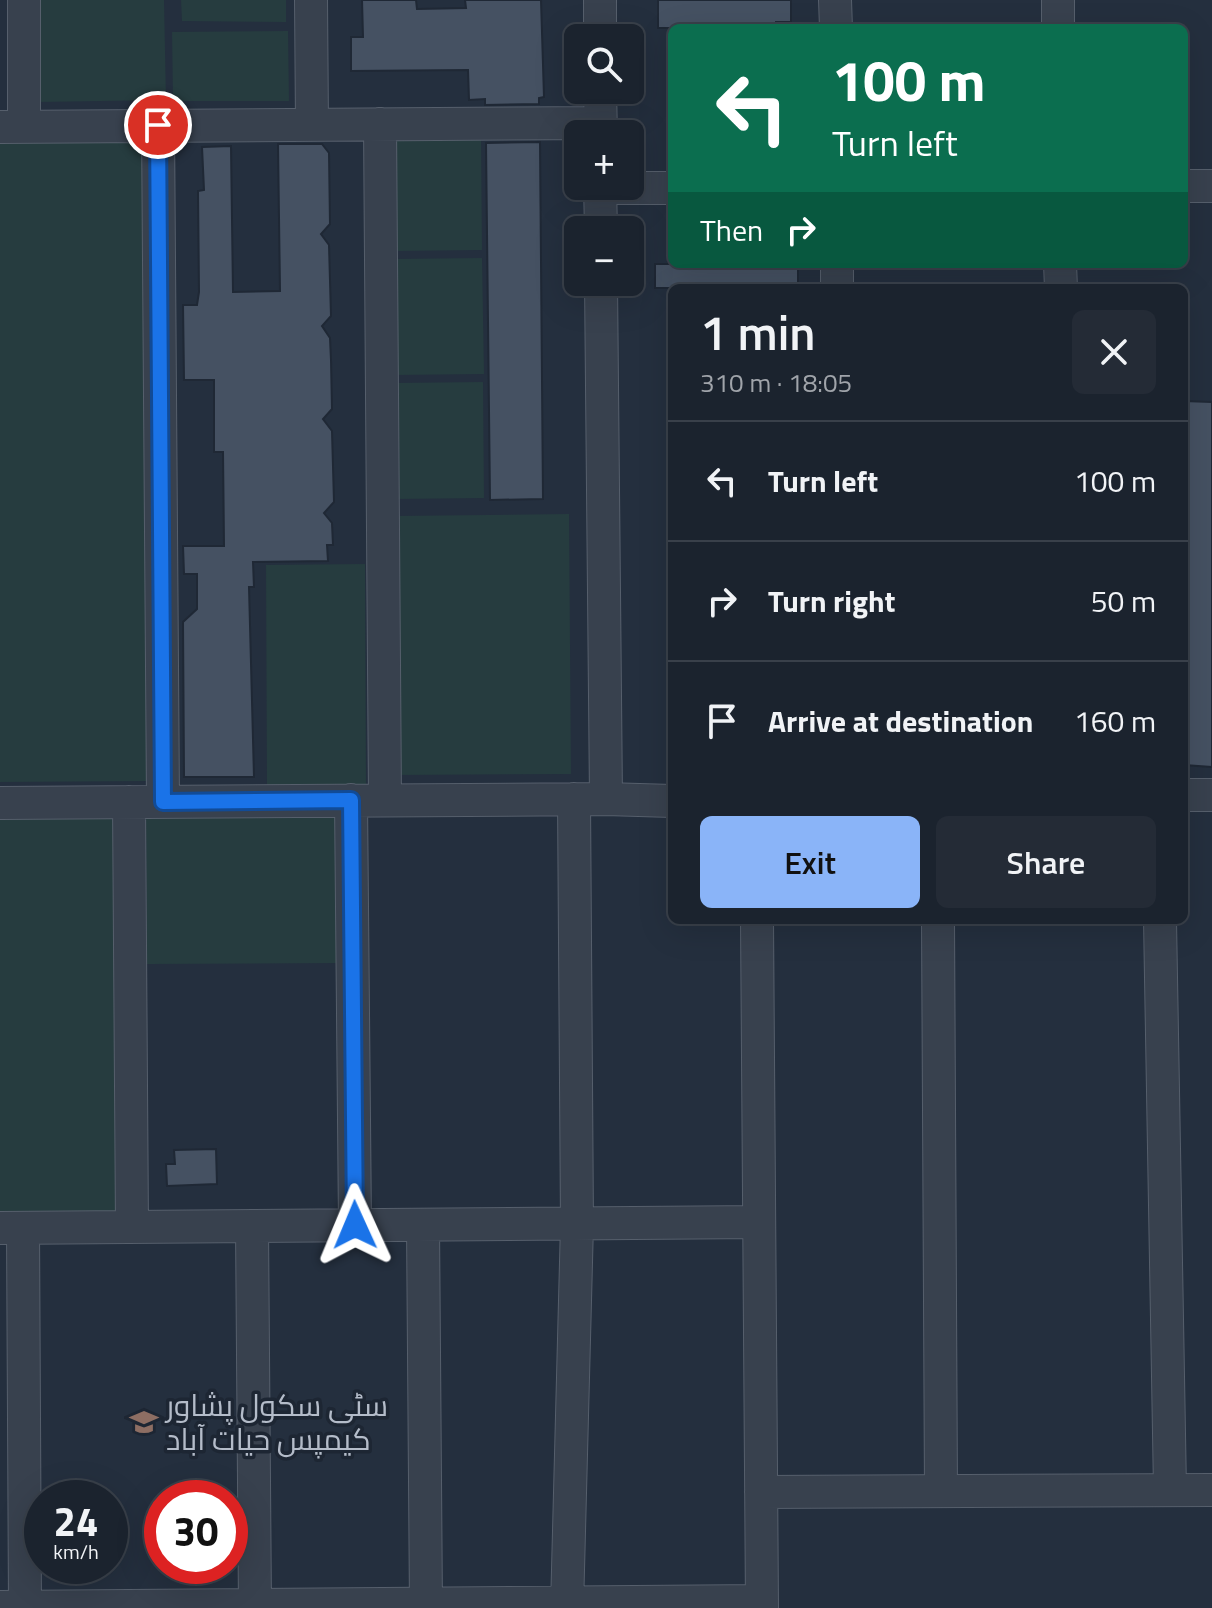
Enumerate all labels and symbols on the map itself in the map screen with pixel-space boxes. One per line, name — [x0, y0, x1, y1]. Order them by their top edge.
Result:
pin — [124, 91, 192, 159]
position arrow — [313, 1183, 397, 1267]
place label: سٹی سکول پشاور کیمپس حیات آباد — [164, 1382, 388, 1462]
school or university icon: سٹی سکول پشاور کیمپس حیات آباد — [129, 1407, 159, 1437]
speed limit sign: 30 — [144, 1480, 248, 1584]

